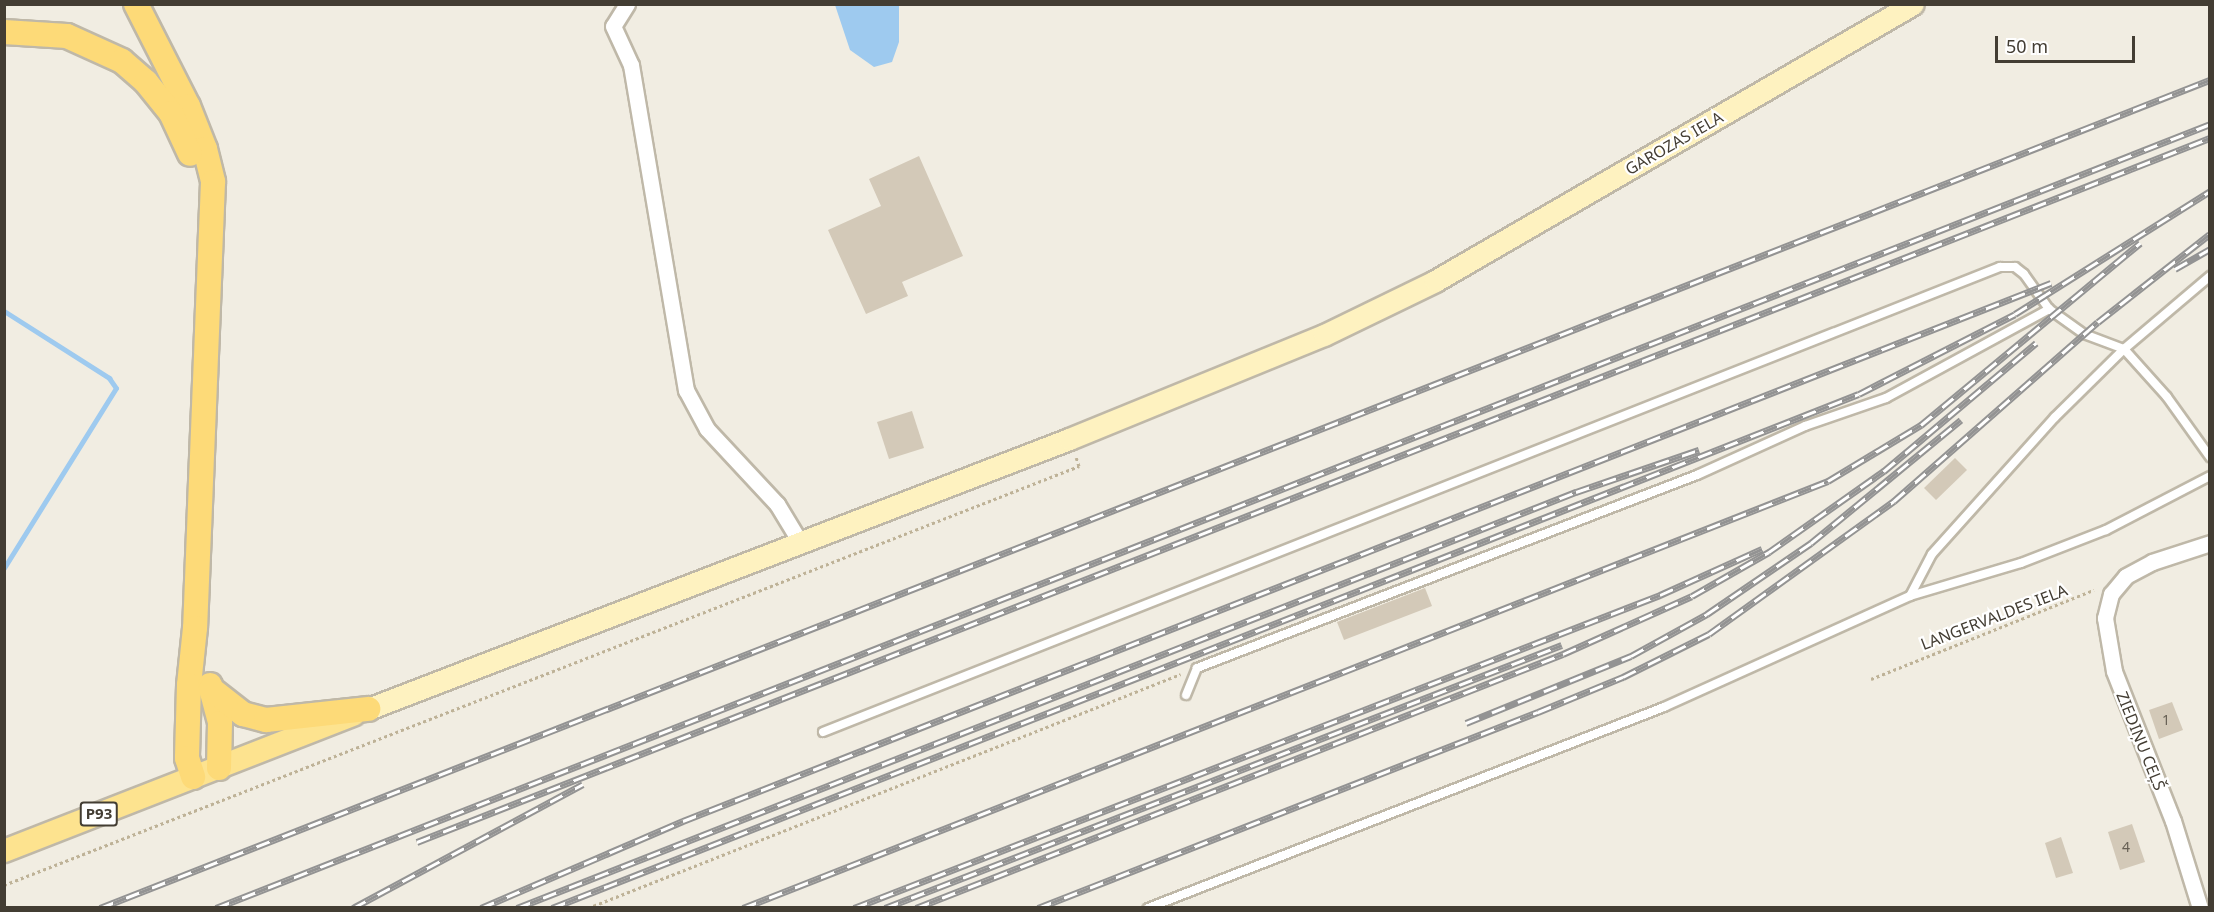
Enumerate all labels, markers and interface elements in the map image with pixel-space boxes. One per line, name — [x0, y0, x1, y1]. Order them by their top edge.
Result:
scale bar — [1998, 24, 2138, 62]
text: 50 m — [2006, 34, 2048, 58]
street label: GAROZAS IELA — [1622, 107, 1726, 179]
street label: LANGERVALDES IELA — [1918, 580, 2070, 654]
street label: ZIEDIŅU CEĻŠ — [2112, 689, 2170, 793]
house number: 1 — [2162, 712, 2170, 728]
road number: P93 — [80, 802, 118, 826]
house number: 4 — [2122, 839, 2130, 855]

